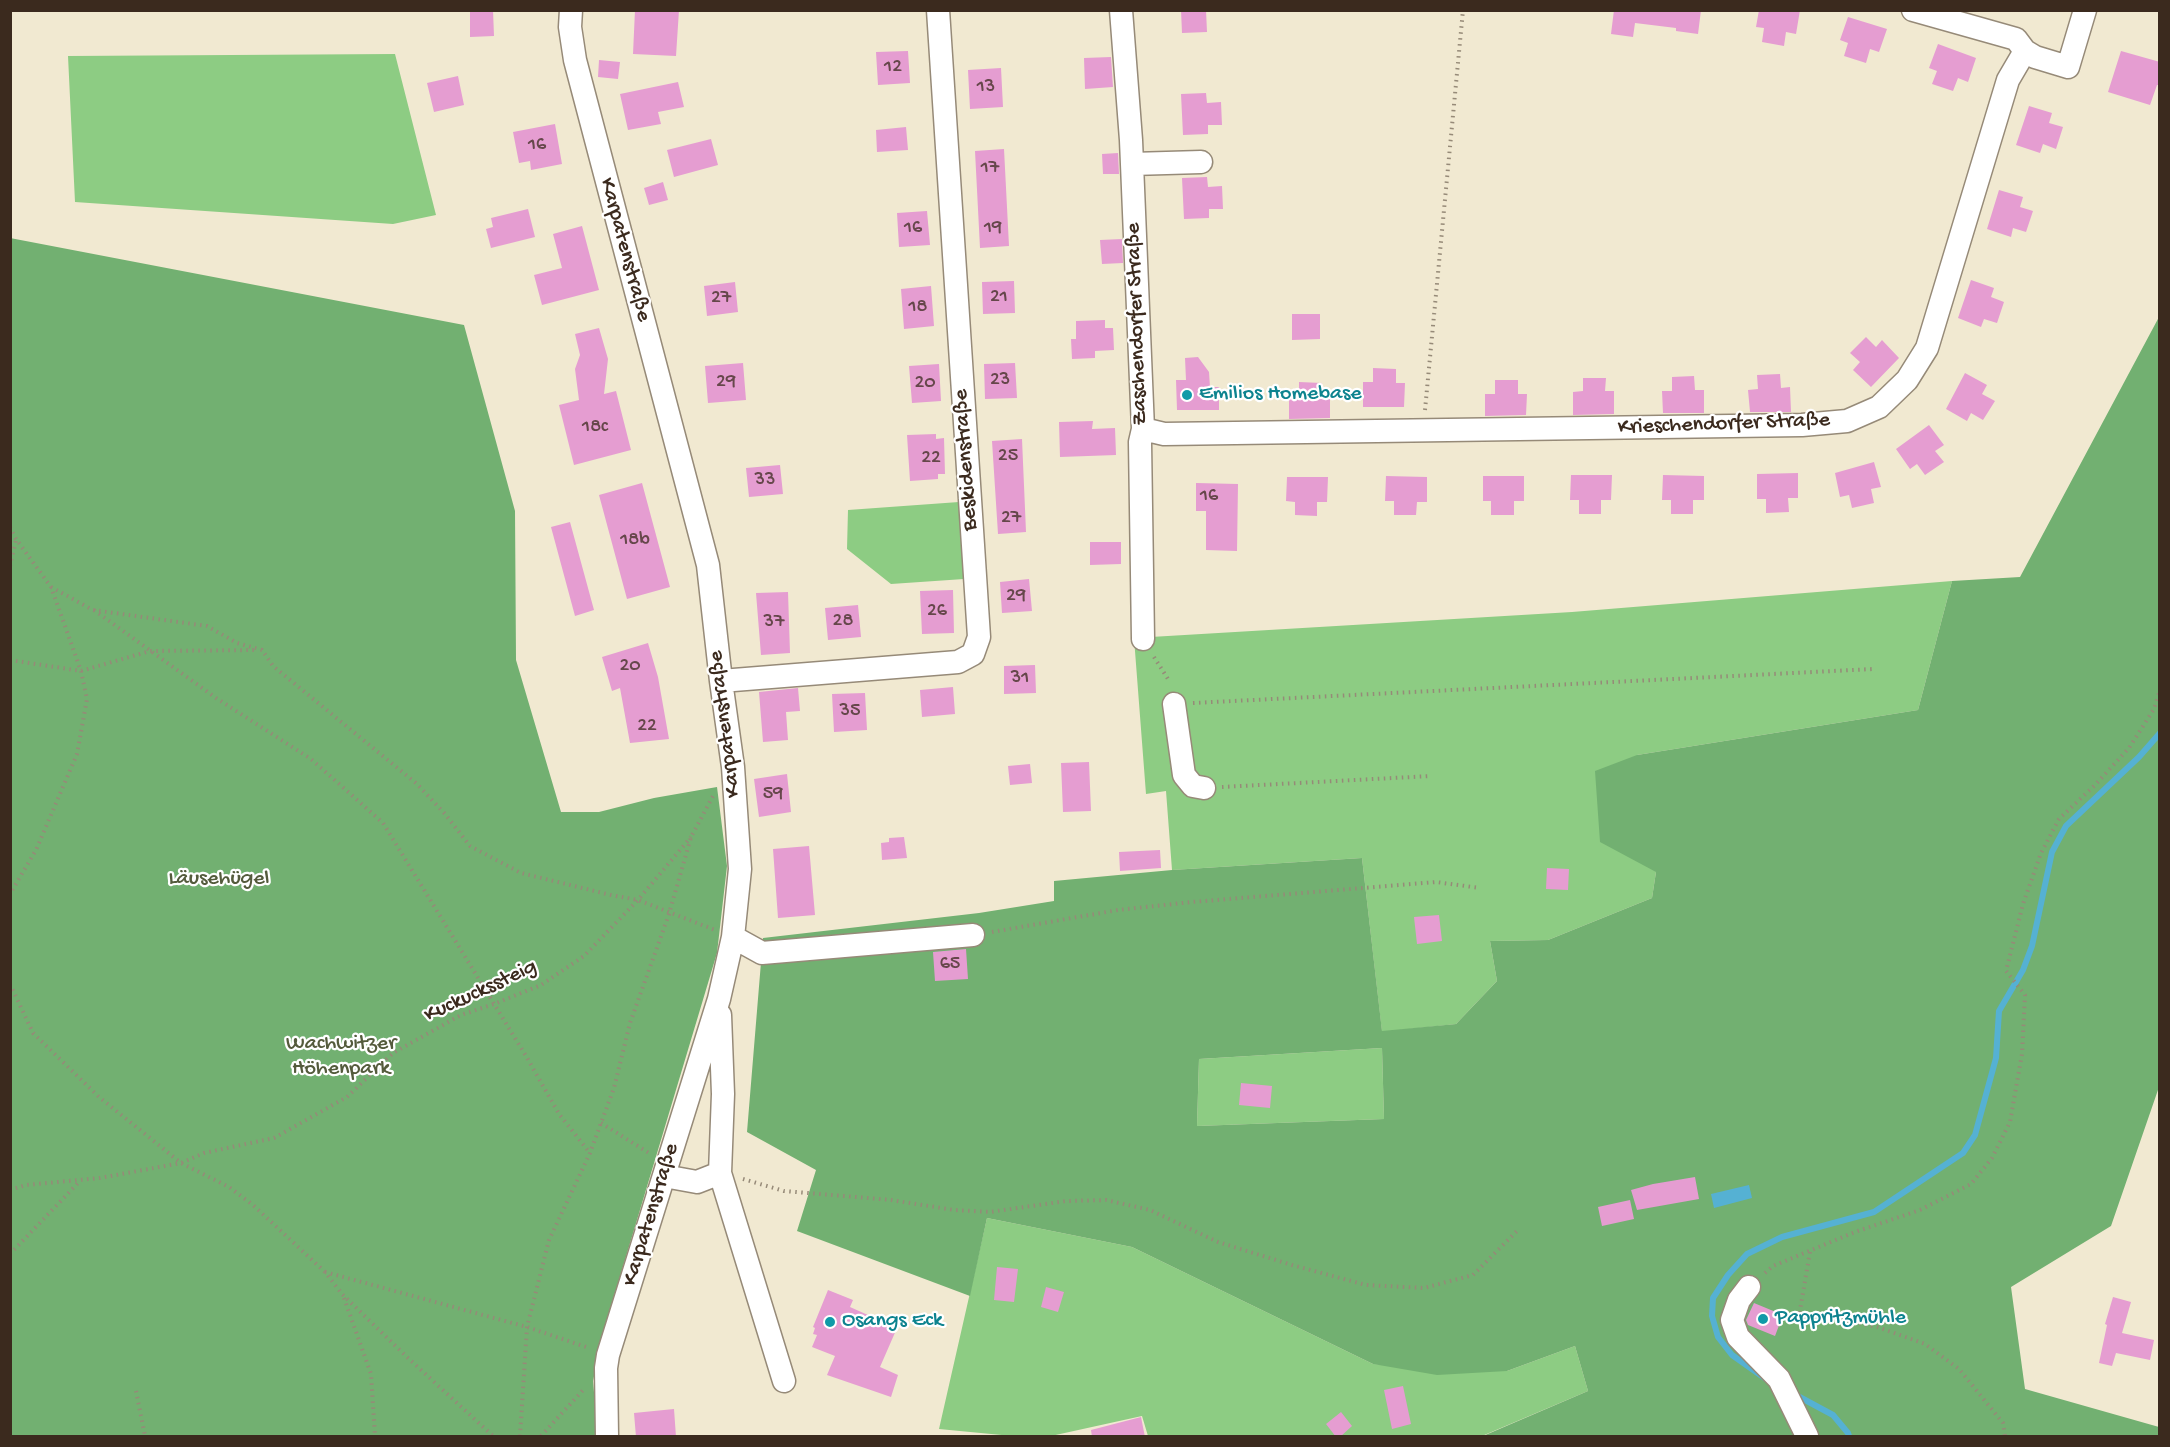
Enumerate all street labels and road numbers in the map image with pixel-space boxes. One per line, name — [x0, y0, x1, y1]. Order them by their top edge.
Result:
street label: Karpatenstraße — [592, 175, 656, 325]
street label: Zaschendorfer Straße — [1121, 222, 1155, 426]
street label: Beskidenstraße — [949, 388, 985, 532]
street label: Krieschendorfer Straße — [1617, 408, 1831, 442]
street label: Karpatenstraße — [704, 649, 748, 799]
street label: Kuckuckssteig — [421, 954, 541, 1030]
street label: Karpatenstraße — [618, 1140, 686, 1290]

